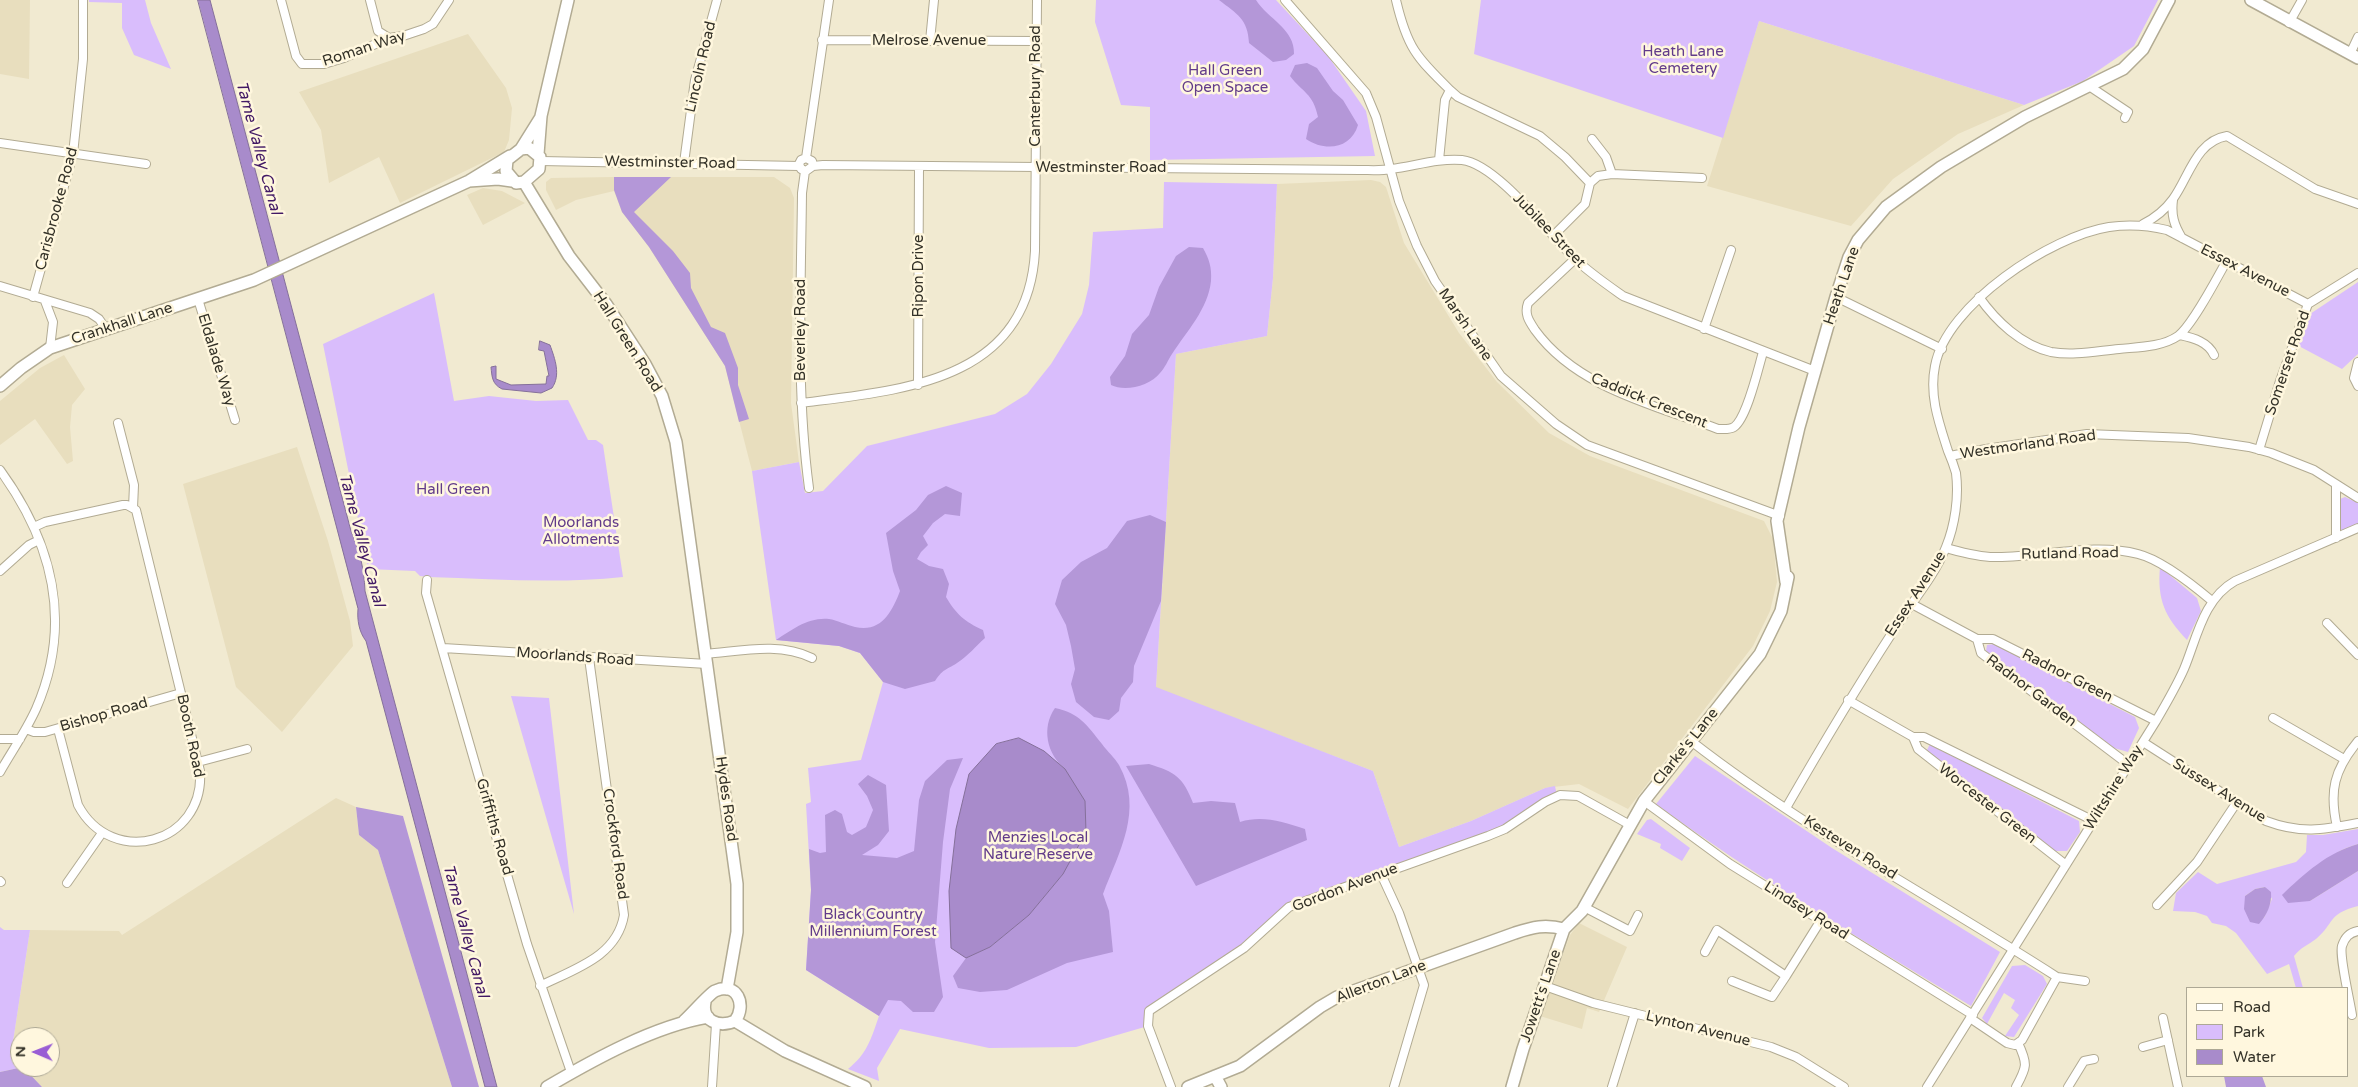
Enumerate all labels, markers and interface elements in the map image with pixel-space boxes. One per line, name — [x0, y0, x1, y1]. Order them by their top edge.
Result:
street label: Lincoln Road — [682, 20, 720, 114]
street label: Canterbury Road — [1027, 25, 1045, 147]
street label: Roman Way — [320, 27, 408, 71]
street label: Melrose Avenue — [872, 32, 986, 50]
park label: Heath Lane Cemetery — [1642, 43, 1724, 78]
park label: Hall Green Open Space — [1182, 62, 1268, 97]
water label: Tame Valley Canal — [231, 79, 285, 217]
street label: Carisbrooke Road — [32, 145, 82, 273]
street label: Westminster Road — [604, 153, 736, 173]
street label: Westminster Road — [1035, 159, 1167, 177]
street label: Jubilee Street — [1509, 190, 1589, 272]
street label: Ripon Drive — [910, 235, 928, 317]
street label: Essex Avenue — [2197, 241, 2293, 301]
street label: Heath Lane — [1820, 245, 1864, 327]
street label: Beverley Road — [792, 279, 810, 381]
street label: Marsh Lane — [1434, 285, 1496, 365]
street label: Hall Green Road — [589, 288, 665, 396]
street label: Crankhall Lane — [69, 299, 175, 349]
street label: Somerset Road — [2262, 308, 2314, 418]
street label: Eldalade Way — [193, 311, 239, 409]
street label: Caddick Crescent — [1588, 369, 1710, 433]
street label: Westmorland Road — [1959, 427, 2097, 463]
water label: Tame Valley Canal — [334, 471, 388, 609]
park label: Hall Green — [416, 481, 490, 499]
park label: Moorlands Allotments — [542, 514, 620, 549]
street label: Rutland Road — [2021, 544, 2119, 564]
street label: Essex Avenue — [1882, 548, 1950, 640]
street label: Moorlands Road — [516, 644, 634, 670]
street label: Radnor Green — [2019, 645, 2115, 707]
street label: Radnor Garden — [1982, 651, 2080, 731]
street label: Booth Road — [172, 693, 208, 779]
street label: Bishop Road — [58, 694, 150, 736]
street label: Clarke's Lane — [1649, 705, 1723, 789]
street label: Wiltshire Way — [2081, 742, 2147, 834]
street label: Hydes Road — [711, 755, 741, 843]
street label: Sussex Avenue — [2169, 755, 2269, 827]
street label: Worcester Green — [1934, 760, 2040, 848]
street label: Griffiths Road — [472, 776, 516, 878]
street label: Crockford Road — [598, 787, 632, 901]
street label: Kesteven Road — [1800, 812, 1900, 884]
park label: Menzies Local Nature Reserve — [983, 829, 1093, 864]
street label: Gordon Avenue — [1290, 860, 1400, 916]
water label: Tame Valley Canal — [438, 862, 492, 1000]
street label: Lindsey Road — [1760, 878, 1852, 944]
park label: Black Country Millennium Forest — [809, 906, 937, 941]
street label: Jowett's Lane — [1517, 947, 1565, 1045]
street label: Allerton Lane — [1333, 957, 1429, 1007]
legend — [2186, 987, 2348, 1077]
text: Road — [2233, 998, 2271, 1016]
street label: Lynton Avenue — [1644, 1007, 1752, 1051]
text: Park — [2233, 1023, 2265, 1041]
north arrow — [10, 1027, 60, 1077]
text: N — [12, 1046, 29, 1058]
text: Water — [2233, 1048, 2276, 1066]

